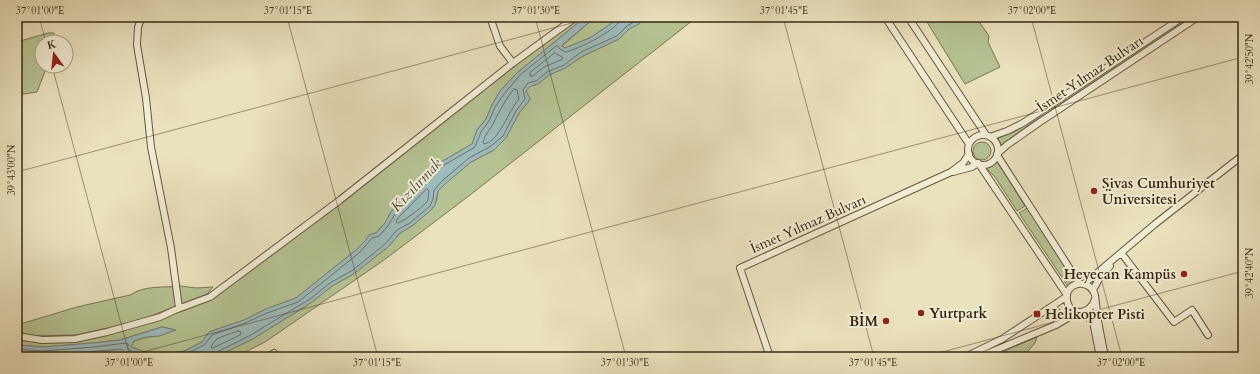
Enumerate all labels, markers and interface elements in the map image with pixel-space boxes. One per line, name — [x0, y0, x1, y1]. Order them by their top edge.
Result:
text: 37°01'00"E — [16, 4, 64, 18]
text: 37°01'15"E — [264, 4, 312, 18]
text: 37°01'30"E — [512, 4, 560, 18]
text: 37°01'45"E — [760, 4, 808, 18]
text: 37°02'00"E — [1008, 4, 1056, 18]
street label: İsmet Yılmaz Bulvarı — [1033, 31, 1147, 117]
text: 39°42'50"N — [1243, 33, 1257, 84]
north arrow — [34, 34, 74, 74]
text: K — [45, 36, 58, 53]
text: 39°43'00"N — [5, 144, 19, 195]
water label: Kızılırmak — [386, 153, 446, 216]
place label: Sivas Cumhuriyet Üniversitesi — [1102, 174, 1215, 209]
marker: Sivas Cumhuriyet Üniversitesi — [1089, 186, 1099, 196]
street label: İsmet Yılmaz Bulvarı — [747, 190, 869, 258]
text: 39°42'40"N — [1243, 247, 1257, 298]
place label: Heyecan Kampüs — [1064, 265, 1176, 284]
marker: Heyecan Kampüs — [1179, 269, 1189, 279]
place label: Yurtpark — [929, 304, 988, 323]
place label: Helikopter Pisti — [1045, 305, 1146, 324]
marker: Yurtpark — [916, 308, 926, 318]
marker: Helikopter Pisti — [1032, 309, 1042, 319]
place label: BİM — [849, 311, 878, 331]
marker: BİM — [881, 316, 891, 326]
text: 37°01'00"E — [105, 356, 153, 370]
text: 37°01'15"E — [353, 356, 401, 370]
text: 37°01'30"E — [601, 356, 649, 370]
text: 37°01'45"E — [849, 356, 897, 370]
text: 37°02'00"E — [1097, 356, 1145, 370]

